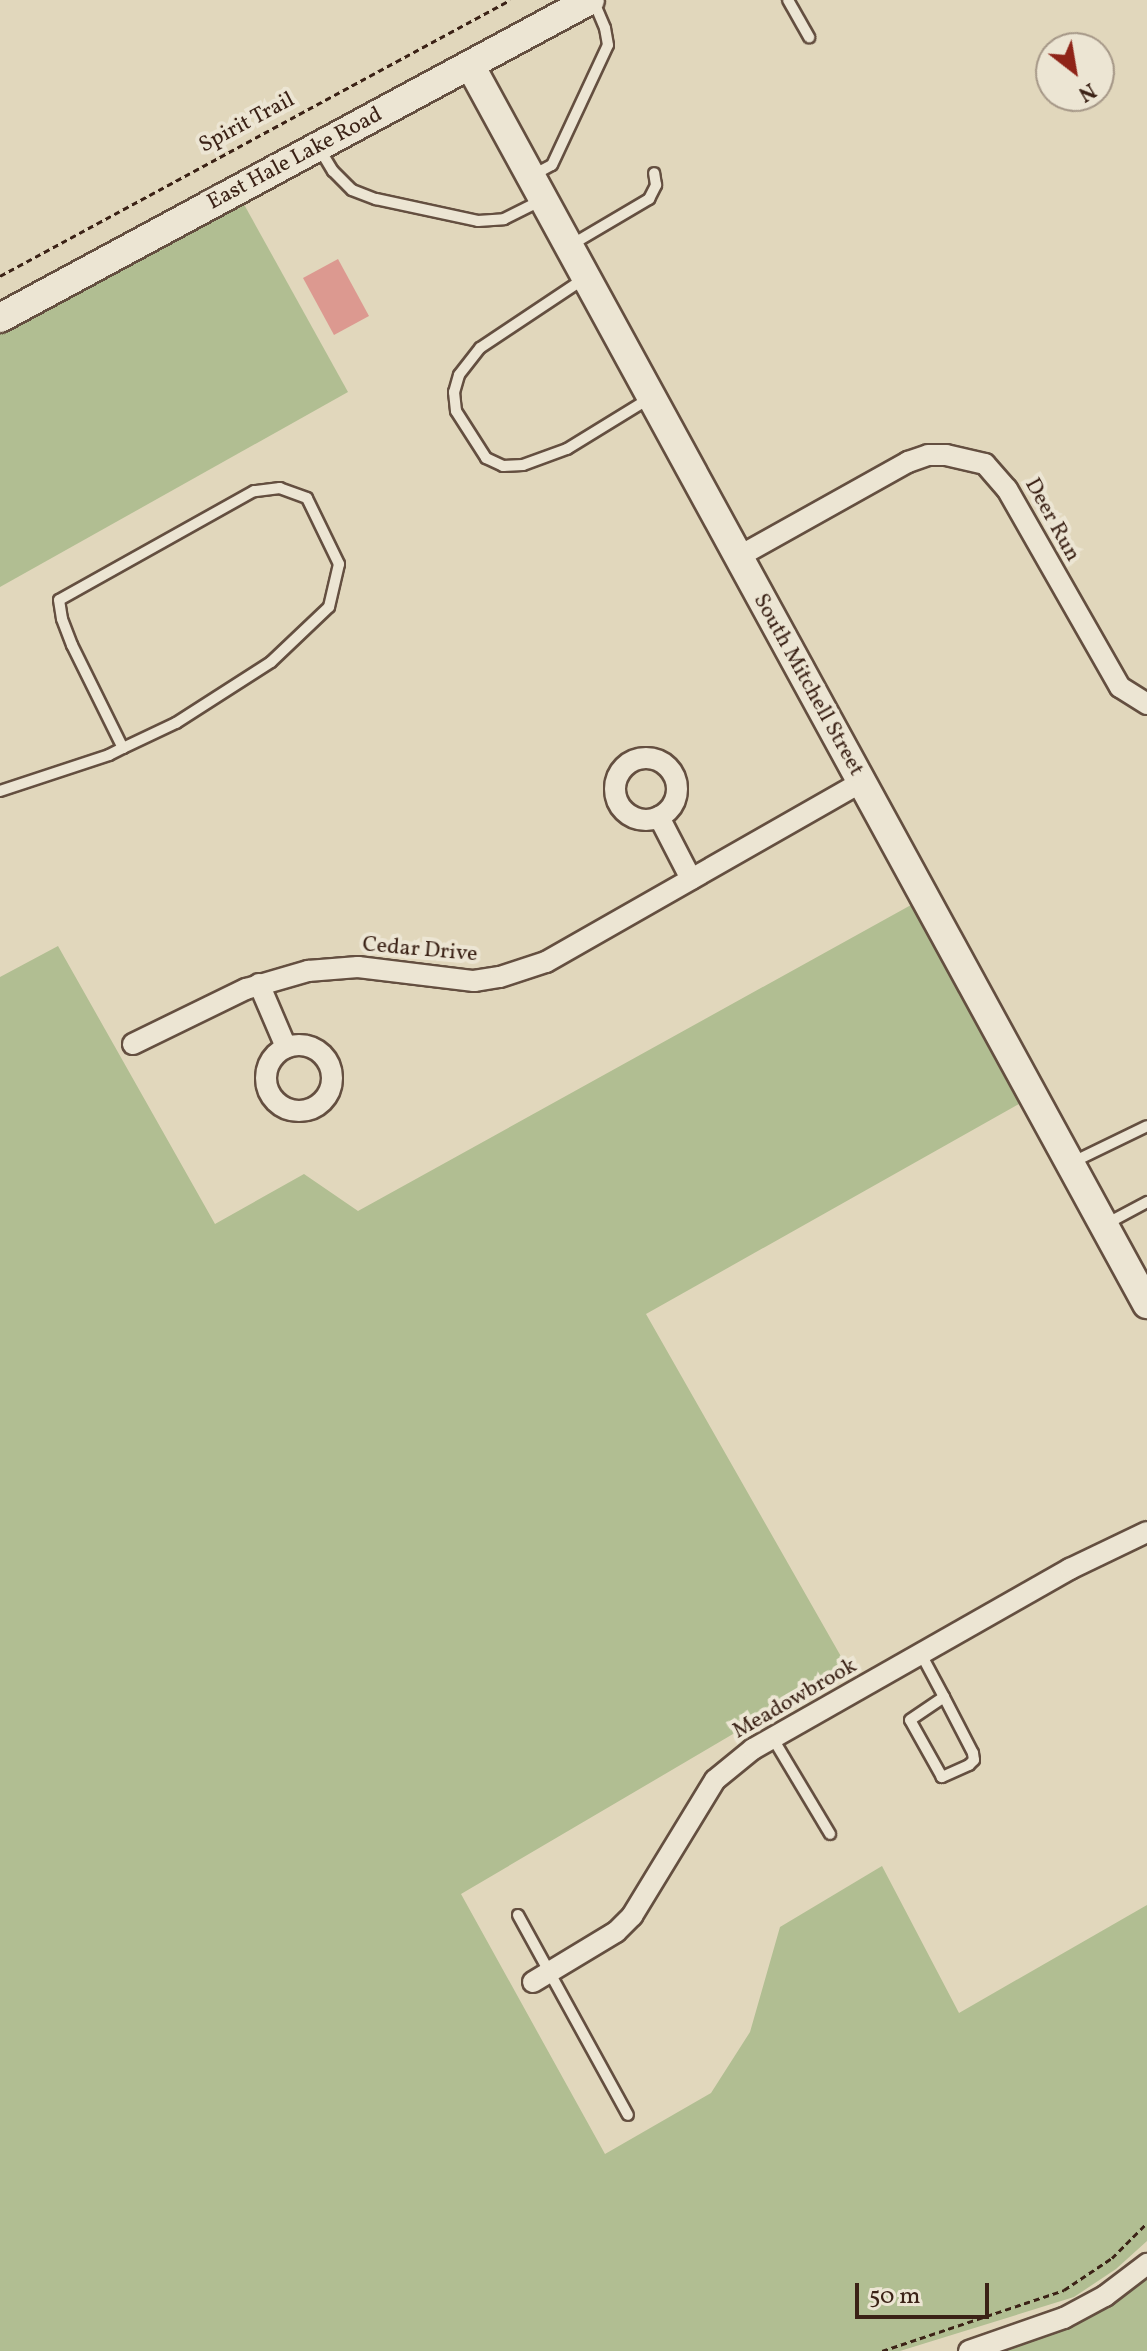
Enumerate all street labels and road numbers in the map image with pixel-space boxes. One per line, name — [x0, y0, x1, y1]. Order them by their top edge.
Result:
street label: Spirit Trail — [195, 87, 299, 159]
street label: East Hale Lake Road — [203, 102, 387, 216]
street label: Deer Run — [1018, 474, 1086, 566]
street label: South Mitchell Street — [747, 589, 869, 781]
street label: Cedar Drive — [361, 932, 479, 968]
street label: Meadowbrook — [728, 1653, 862, 1745]

